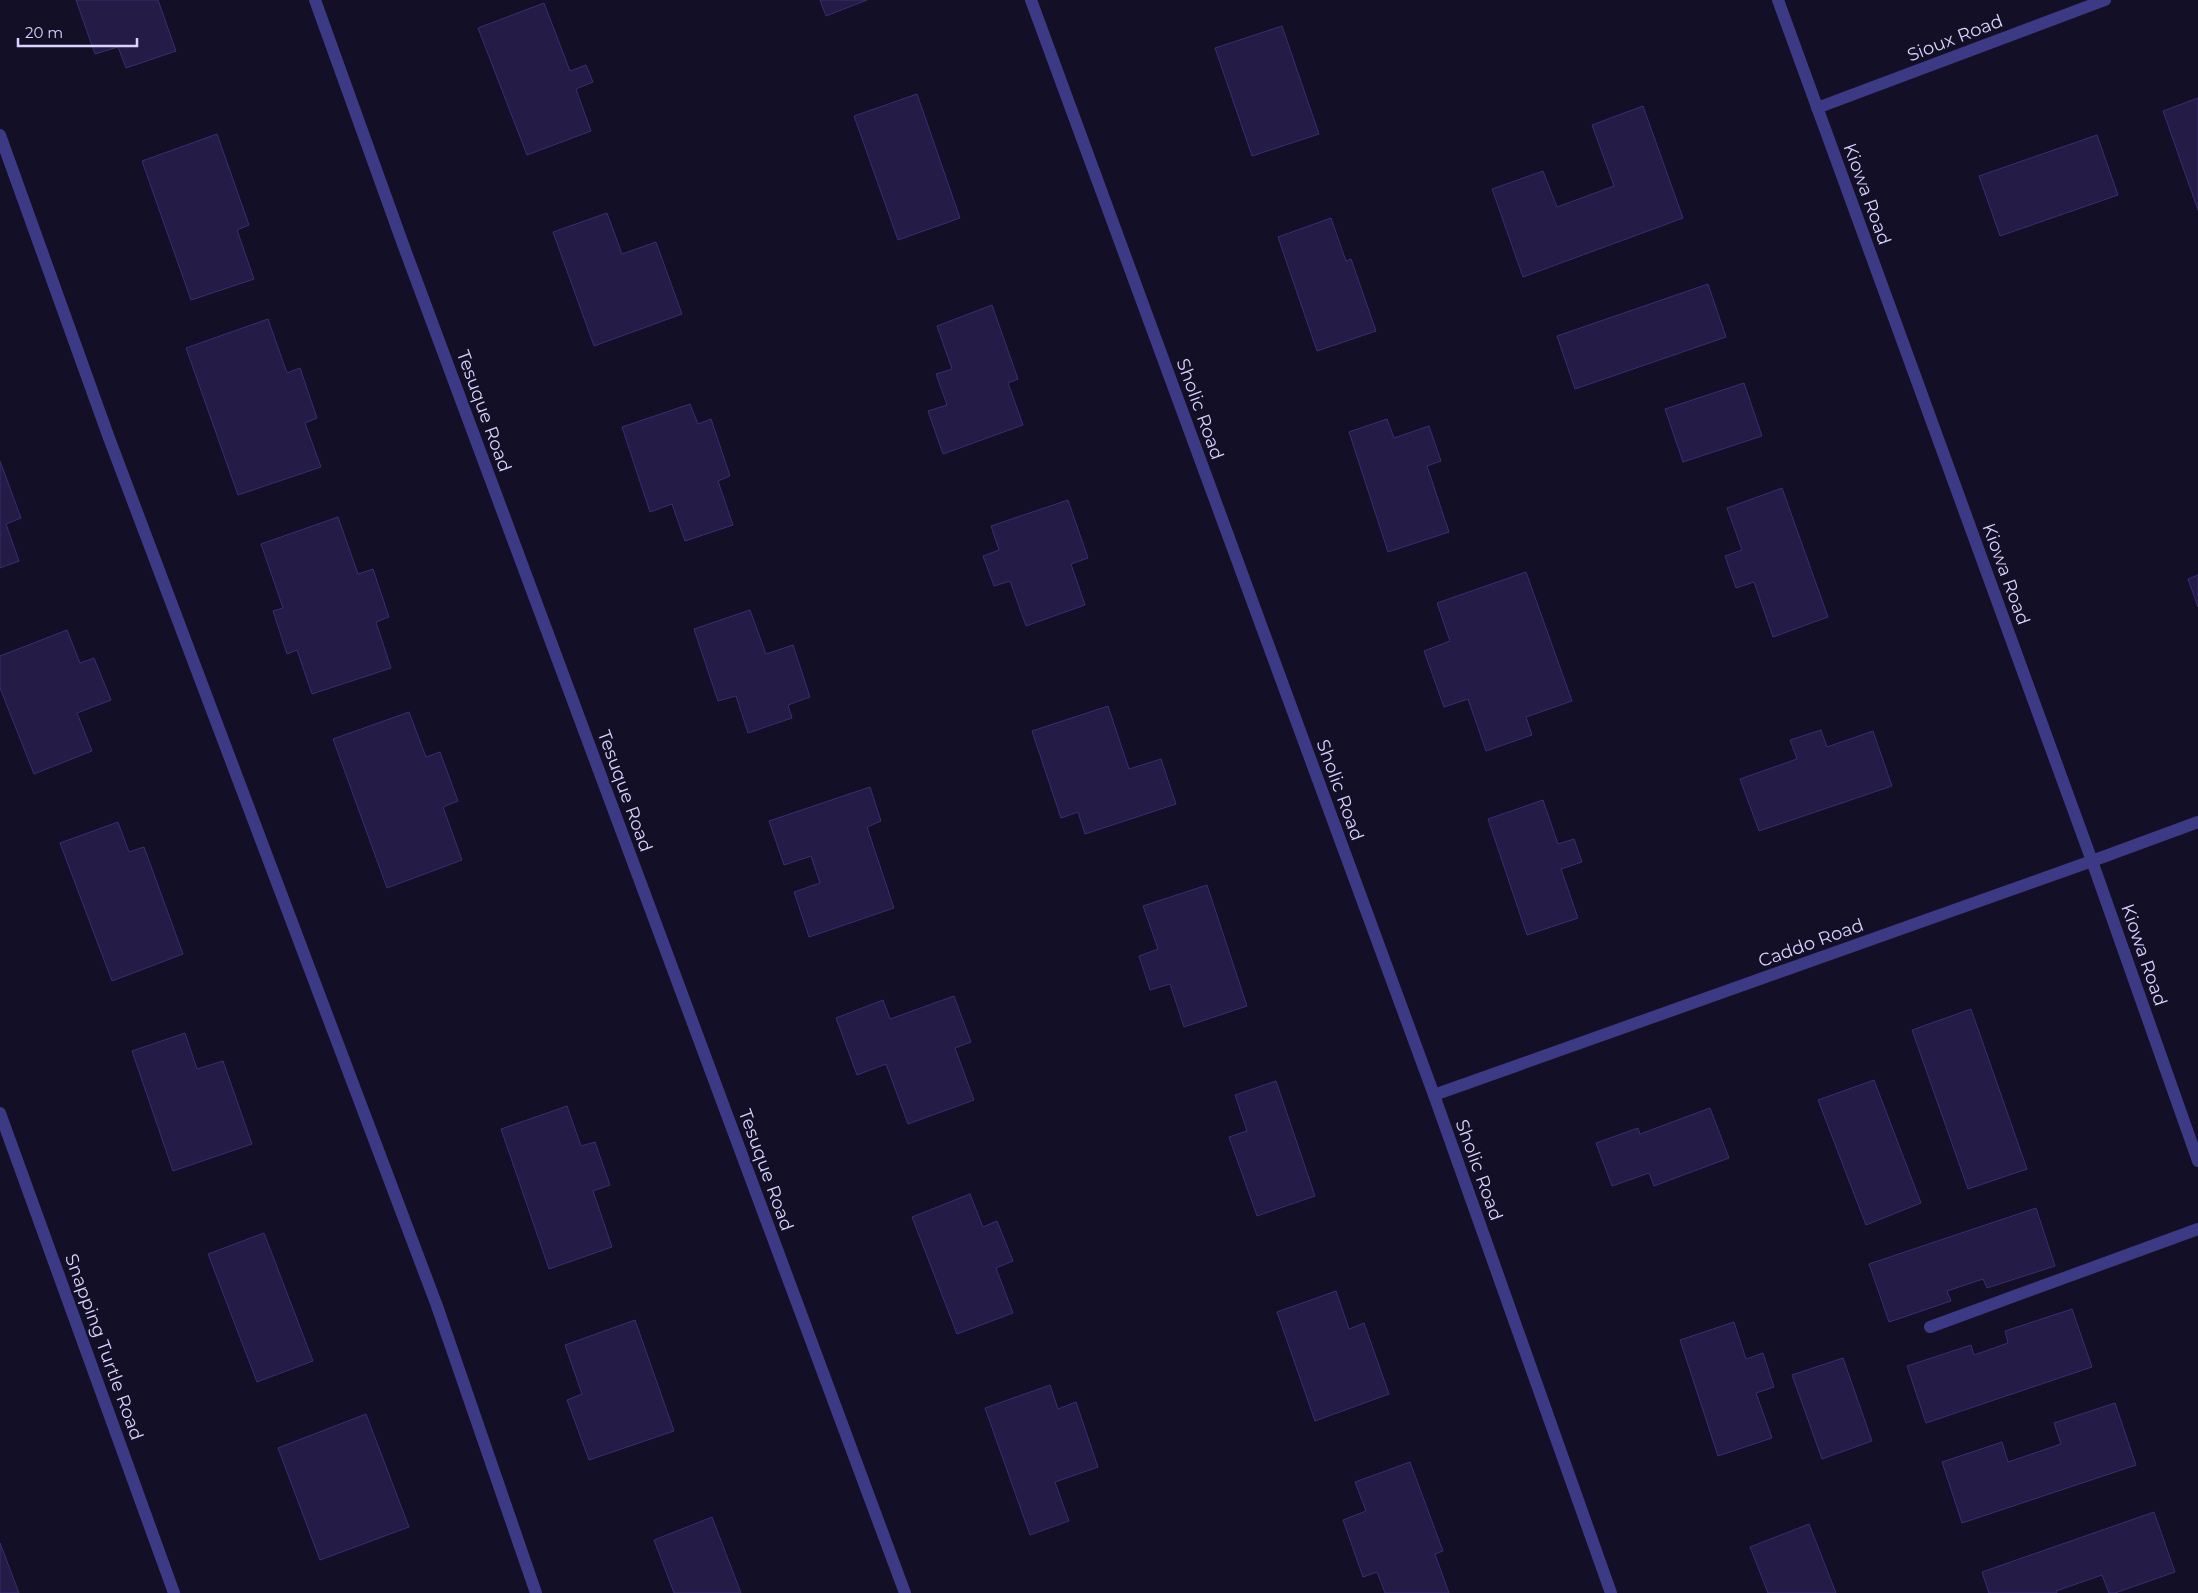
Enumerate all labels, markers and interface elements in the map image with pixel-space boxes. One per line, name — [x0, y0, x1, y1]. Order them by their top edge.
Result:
street label: Sioux Road — [1904, 10, 2006, 66]
scale bar — [18, 15, 136, 47]
text: 20 m — [25, 23, 63, 42]
street label: Kiowa Road — [1838, 140, 1896, 248]
street label: Tesuque Road — [452, 347, 516, 475]
street label: Sholic Road — [1172, 355, 1228, 463]
street label: Kiowa Road — [1977, 520, 2035, 628]
street label: Tesuque Road — [593, 727, 657, 855]
street label: Sholic Road — [1312, 736, 1368, 844]
street label: Kiowa Road — [2116, 901, 2172, 1009]
street label: Caddo Road — [1755, 914, 1867, 972]
street label: Tesuque Road — [734, 1106, 798, 1234]
street label: Sholic Road — [1451, 1116, 1507, 1224]
street label: Snapping Turtle Road — [60, 1251, 148, 1443]

